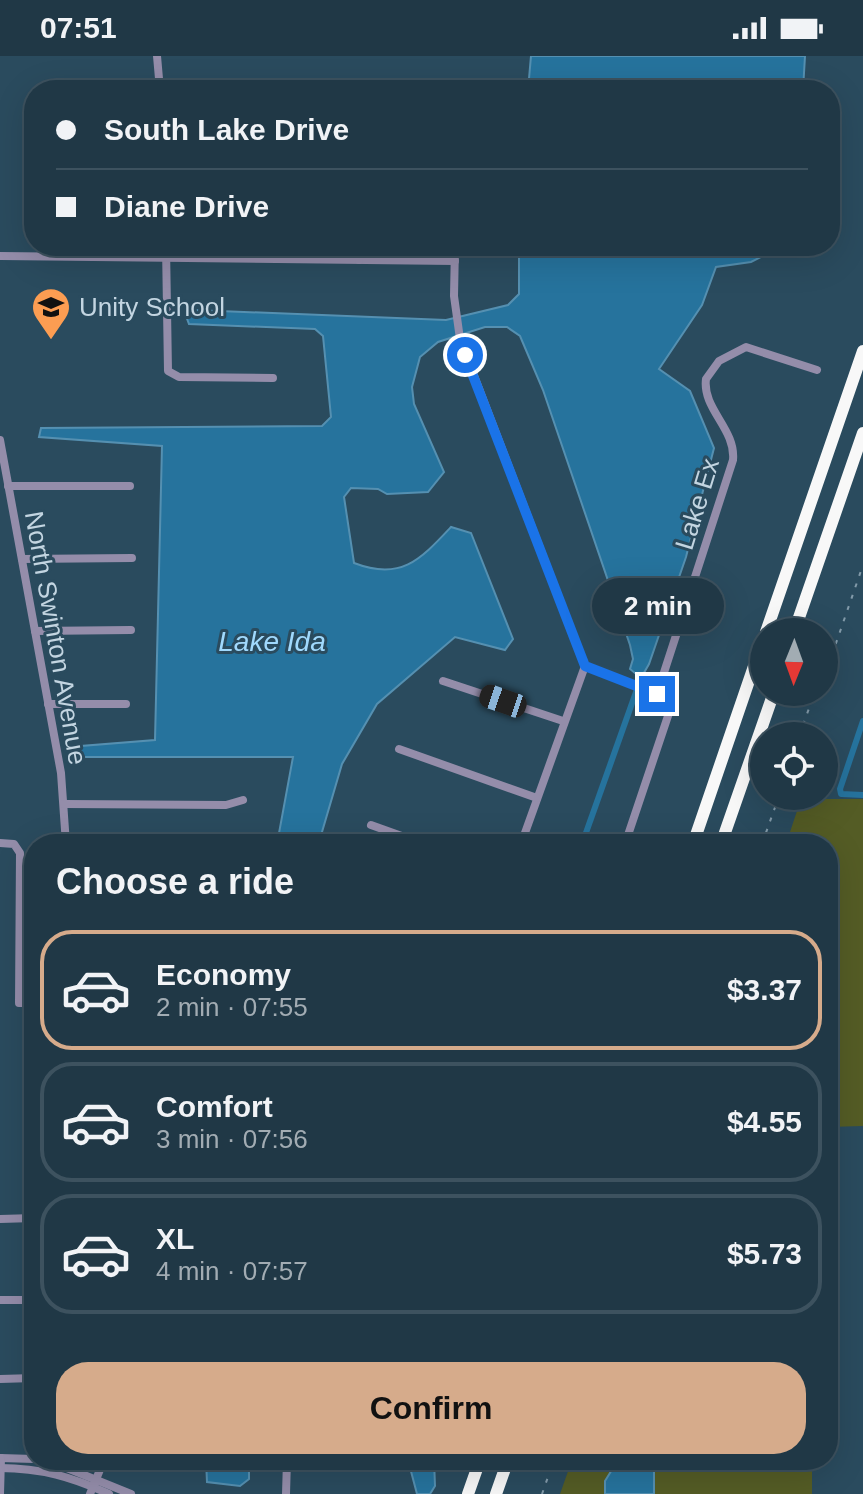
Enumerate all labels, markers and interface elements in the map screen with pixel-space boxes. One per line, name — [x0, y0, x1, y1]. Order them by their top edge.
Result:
text: 07:51 — [40, 11, 117, 44]
text: South Lake Drive — [104, 113, 349, 146]
text: Diane Drive — [104, 190, 269, 223]
school or university icon: Unity School — [30, 286, 72, 341]
place label: Unity School — [79, 292, 225, 322]
route start — [447, 337, 483, 373]
street label: Lake Ex — [669, 455, 725, 553]
street label: North Swinton Avenue — [19, 509, 93, 767]
callout: 2 min — [591, 578, 723, 634]
text: 2 min — [624, 591, 692, 621]
north arrow — [750, 618, 838, 706]
map controls — [750, 618, 838, 810]
water label: Lake Ida — [218, 626, 326, 657]
route end — [639, 676, 675, 712]
car — [476, 682, 530, 720]
button: locate — [750, 722, 838, 810]
text: Choose a ride — [56, 861, 294, 902]
icon: car — [60, 954, 132, 1026]
text: Economy — [156, 958, 291, 991]
text: $3.37 — [727, 973, 802, 1006]
text: 2 min · 07:55 — [156, 992, 308, 1022]
icon: car — [60, 1086, 132, 1158]
text: Comfort — [156, 1090, 273, 1123]
text: $4.55 — [727, 1105, 802, 1138]
text: 3 min · 07:56 — [156, 1124, 308, 1154]
icon: car — [60, 1218, 132, 1290]
text: XL — [156, 1222, 194, 1255]
text: $5.73 — [727, 1237, 802, 1270]
text: 4 min · 07:57 — [156, 1256, 308, 1286]
button: Confirm — [56, 1362, 806, 1454]

